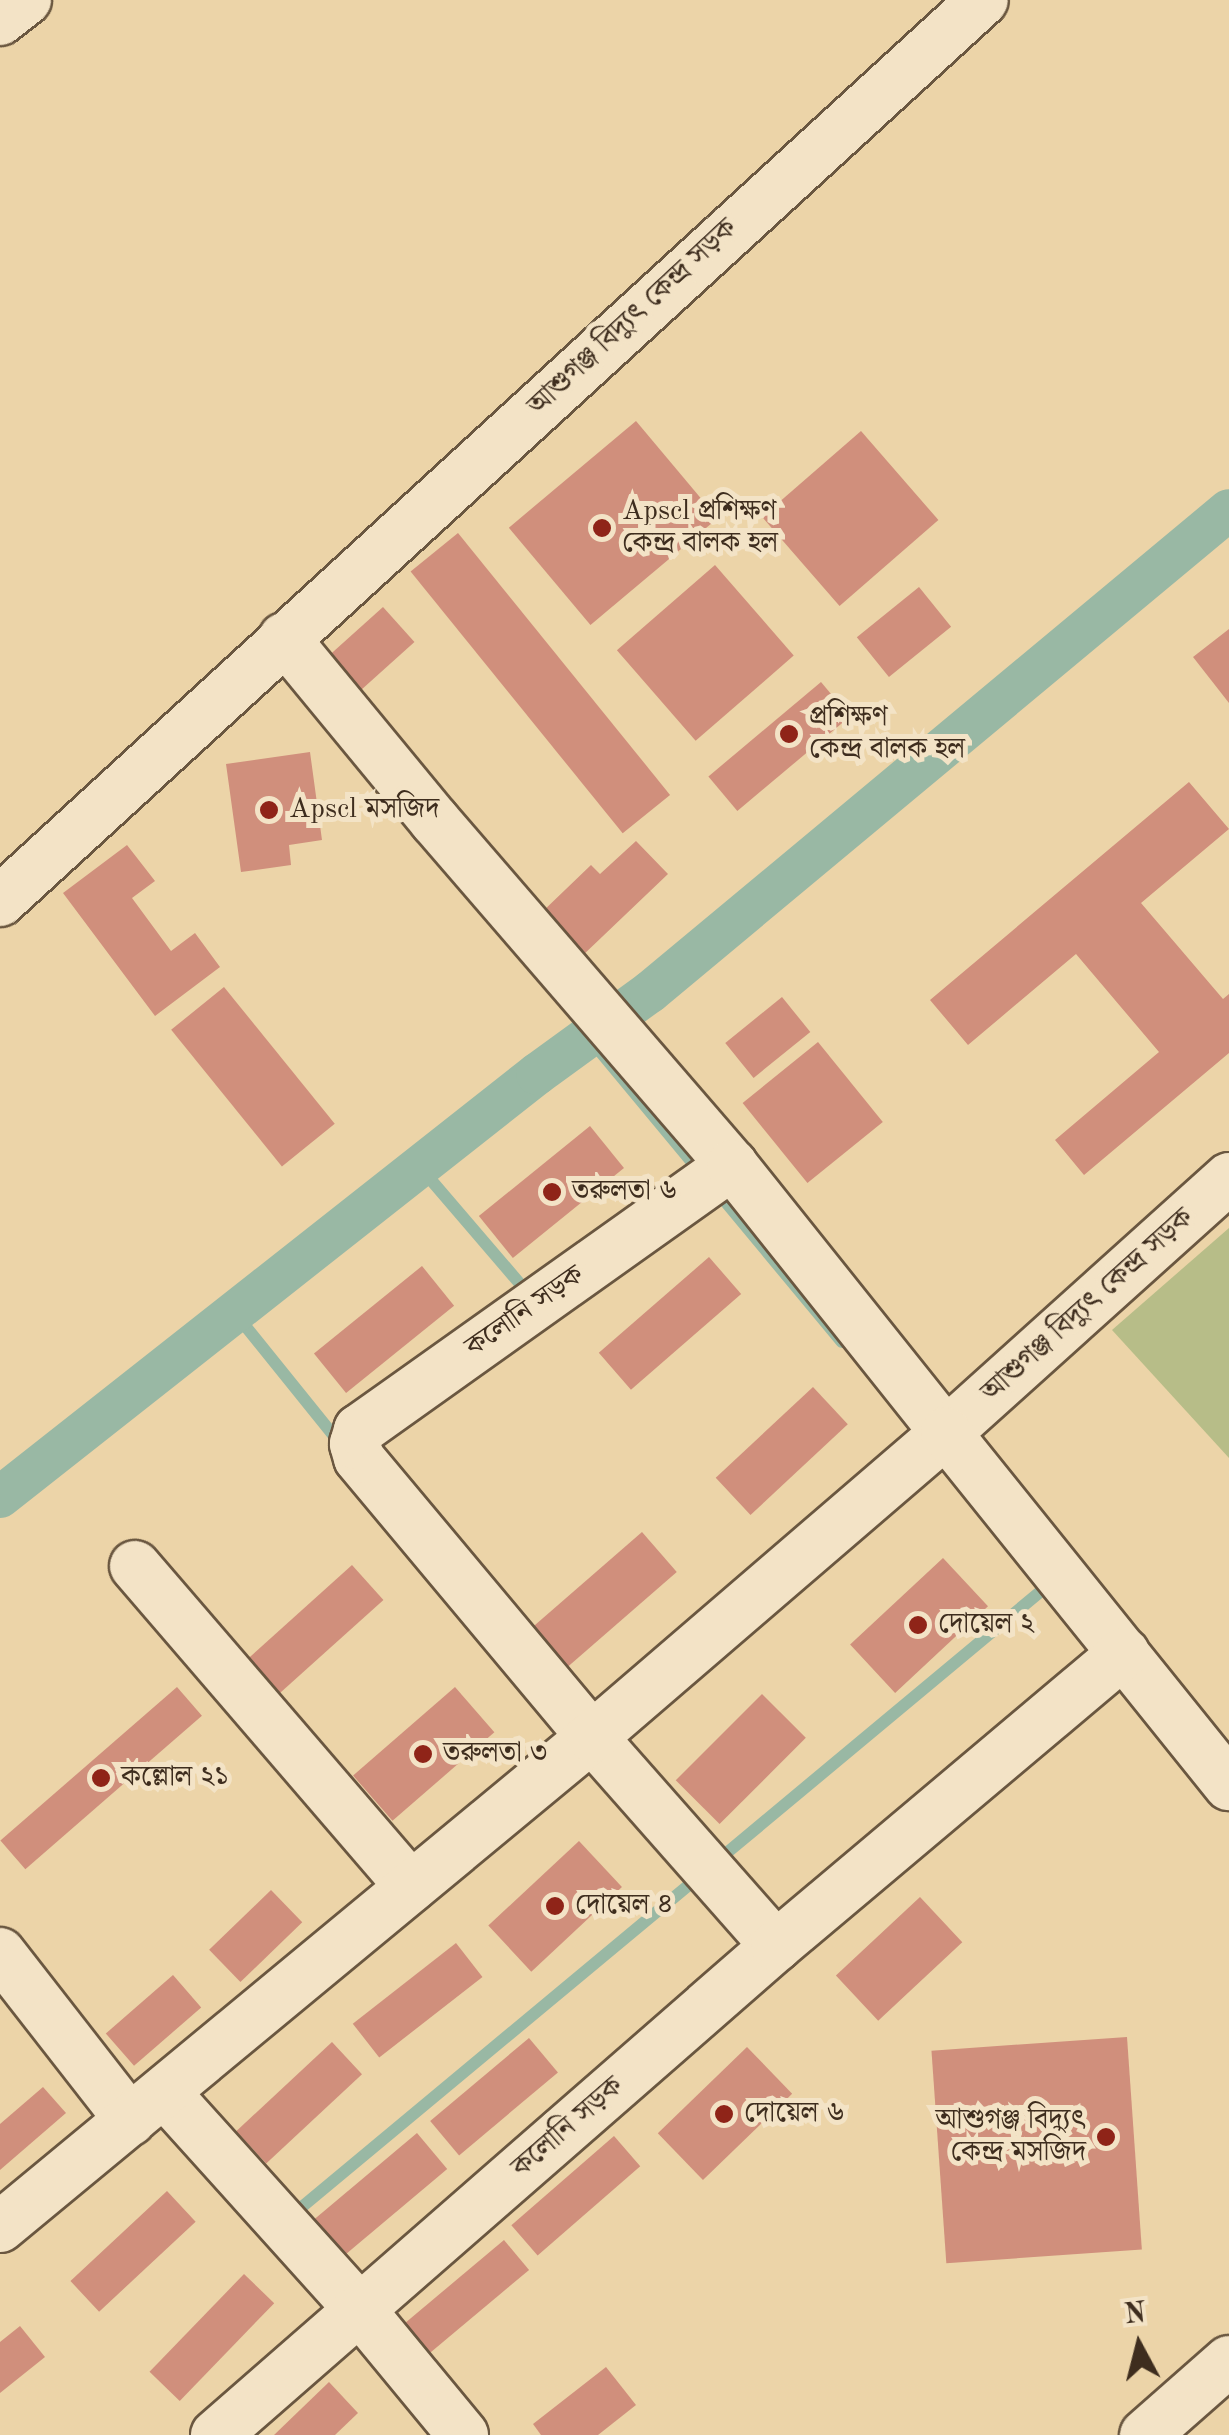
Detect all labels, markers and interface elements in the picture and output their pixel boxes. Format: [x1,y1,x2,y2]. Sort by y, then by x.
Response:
street label: আশুগঞ্জ বিদ্যুৎ কেন্দ্র সড়ক [522,213,744,423]
place label: Apscl প্রশিক্ষণ কেন্দ্র বালক হল [622,495,778,561]
marker: Apscl প্রশিক্ষণ কেন্দ্র বালক হল [591,517,613,539]
place label: প্রশিক্ষণ কেন্দ্র বালক হল [809,701,965,767]
marker: প্রশিক্ষণ কেন্দ্র বালক হল [778,723,800,745]
place label: Apscl মসজিদ [289,793,439,827]
marker: Apscl মসজিদ [258,799,280,821]
place label: তরুলতা ৬ [572,1175,677,1209]
marker: তরুলতা ৬ [541,1181,563,1203]
street label: আশুগঞ্জ বিদ্যুৎ কেন্দ্র সড়ক [975,1202,1201,1410]
street label: কলোনি সড়ক [460,1259,590,1365]
place label: দোয়েল ২ [938,1608,1034,1642]
marker: দোয়েল ২ [907,1614,929,1636]
place label: তরুলতা ৩ [443,1737,548,1771]
marker: তরুলতা ৩ [412,1743,434,1765]
place label: কল্লোল ২১ [121,1761,229,1795]
marker: কল্লোল ২১ [90,1767,112,1789]
place label: দোয়েল ৪ [575,1889,673,1923]
marker: দোয়েল ৪ [544,1895,566,1917]
street label: কলোনি সড়ক [506,2071,630,2185]
place label: দোয়েল ৬ [744,2097,845,2131]
marker: দোয়েল ৬ [713,2103,735,2125]
place label: আশুগঞ্জ বিদ্যুৎ কেন্দ্র মসজিদ [935,2104,1086,2170]
marker: আশুগঞ্জ বিদ্যুৎ কেন্দ্র মসজিদ [1095,2126,1117,2148]
north arrow [1089,2295,1189,2395]
text: N [1123,2300,1148,2330]

